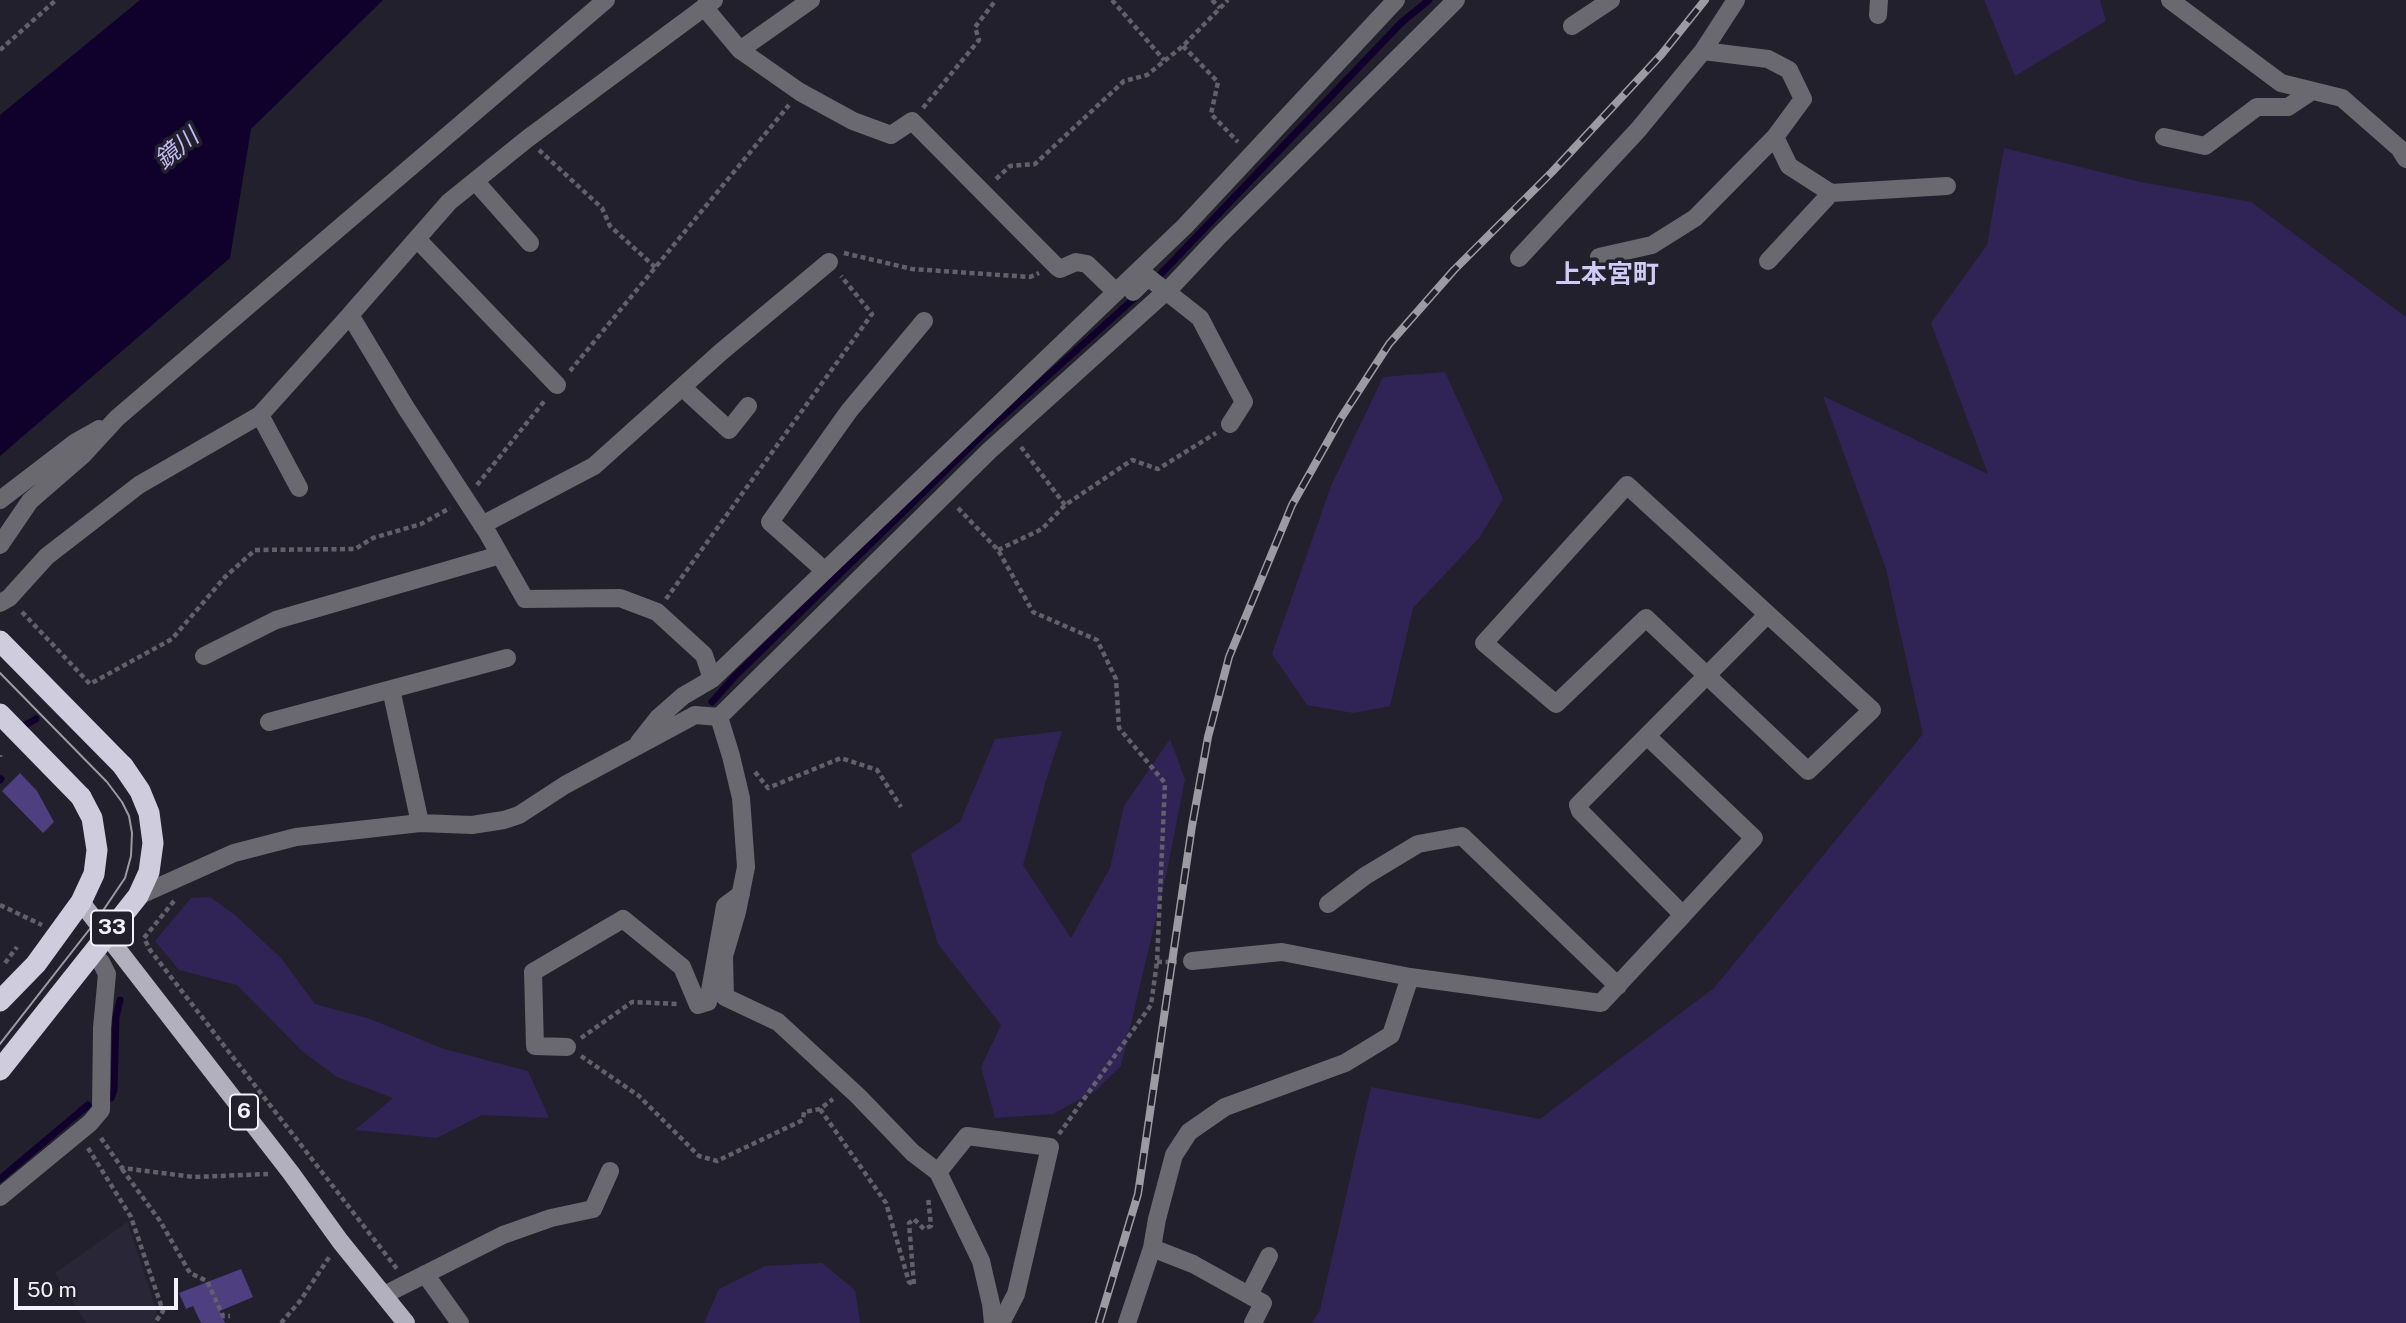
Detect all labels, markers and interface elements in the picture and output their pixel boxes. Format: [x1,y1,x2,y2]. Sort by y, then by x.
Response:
water label: 鏡川 [149,123,205,175]
district label: 上本宮町 [1555,259,1659,291]
road number: 33 [91,911,133,946]
road number: 6 [230,1094,258,1130]
scale bar [18,1264,182,1308]
text: 50 m [27,1277,77,1302]

